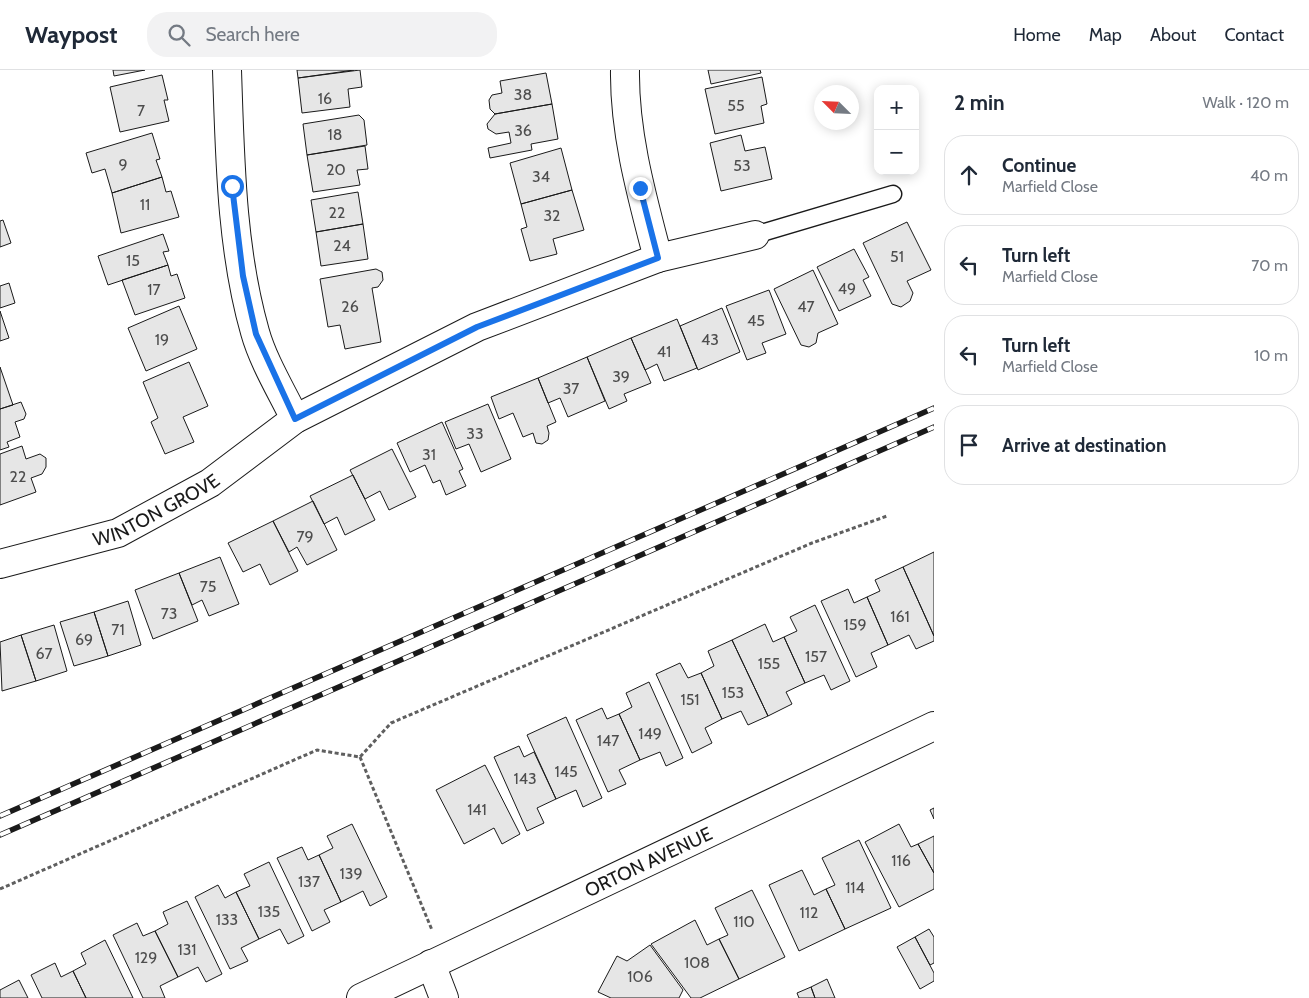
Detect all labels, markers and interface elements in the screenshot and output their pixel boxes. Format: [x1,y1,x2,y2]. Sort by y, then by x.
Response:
search box [147,12,497,57]
text: Waypost [25,20,117,49]
icon: search [165,21,193,49]
text: Search here [205,23,300,46]
text: Home [1013,24,1061,46]
text: Map [1089,24,1122,46]
text: About [1150,24,1196,46]
text: Contact [1224,24,1284,46]
house number: 38 [514,85,532,104]
north arrow [814,85,859,130]
map controls [874,85,919,175]
button: + [874,85,919,130]
house number: 16 [318,89,332,108]
text: 2 min [954,90,1005,115]
text: Walk · 120 m [1202,93,1289,112]
house number: 55 [727,96,745,115]
house number: 7 [137,101,145,120]
house number: 36 [514,121,532,140]
house number: 18 [328,125,342,144]
button: − [874,130,919,175]
text: Continue [1002,154,1076,177]
house number: 9 [118,155,128,174]
house number: 53 [733,156,751,175]
house number: 20 [326,160,346,179]
icon: ahead [955,161,983,189]
text: 40 m [1250,166,1288,185]
house number: 34 [532,167,550,186]
route start [221,175,244,198]
route end [629,177,652,200]
text: Marfield Close [1002,177,1098,196]
house number: 11 [140,195,150,214]
house number: 22 [329,203,345,222]
house number: 32 [543,206,561,225]
house number: 24 [333,236,351,255]
text: Turn left [1002,244,1070,267]
house number: 51 [890,247,904,266]
house number: 15 [126,251,140,270]
icon: left [955,251,983,279]
text: 70 m [1251,256,1288,275]
text: Marfield Close [1002,267,1098,286]
house number: 49 [838,279,856,298]
house number: 17 [147,280,161,299]
house number: 26 [341,297,359,316]
house number: 47 [797,297,815,316]
house number: 45 [747,311,765,330]
house number: 19 [155,330,169,349]
house number: 43 [701,330,719,349]
text: Turn left [1002,334,1070,357]
icon: left [955,341,983,369]
house number: 41 [657,342,671,361]
text: 10 m [1254,346,1288,365]
text: Marfield Close [1002,357,1098,376]
house number: 39 [612,367,630,386]
house number: 37 [563,379,579,398]
house number: 33 [466,424,484,443]
icon: arrive [955,431,983,459]
text: Arrive at destination [1002,434,1166,457]
house number: 31 [422,445,436,464]
house number: 22 [10,467,26,486]
street label: WINTON GROVE [91,469,224,551]
house number: 79 [296,527,314,546]
house number: 75 [200,577,216,596]
house number: 73 [161,604,177,623]
house number: 161 [890,607,910,626]
house number: 159 [844,615,866,634]
house number: 71 [111,620,125,639]
house number: 69 [75,630,93,649]
house number: 67 [35,644,53,663]
house number: 157 [805,647,827,666]
house number: 155 [758,654,780,673]
house number: 153 [722,683,744,702]
house number: 151 [680,690,700,709]
house number: 149 [638,724,662,743]
house number: 147 [597,731,619,750]
house number: 145 [554,762,578,781]
house number: 143 [513,769,537,788]
house number: 141 [467,800,487,819]
street label: ORTON AVENUE [581,822,716,902]
house number: 116 [891,851,911,870]
house number: 139 [340,864,362,883]
house number: 137 [298,872,320,891]
house number: 114 [845,878,865,897]
house number: 135 [258,902,280,921]
house number: 112 [800,903,818,922]
house number: 133 [216,910,238,929]
house number: 110 [733,912,755,931]
house number: 131 [177,940,197,959]
house number: 129 [135,948,157,967]
house number: 108 [684,953,710,972]
house number: 106 [627,967,653,986]

